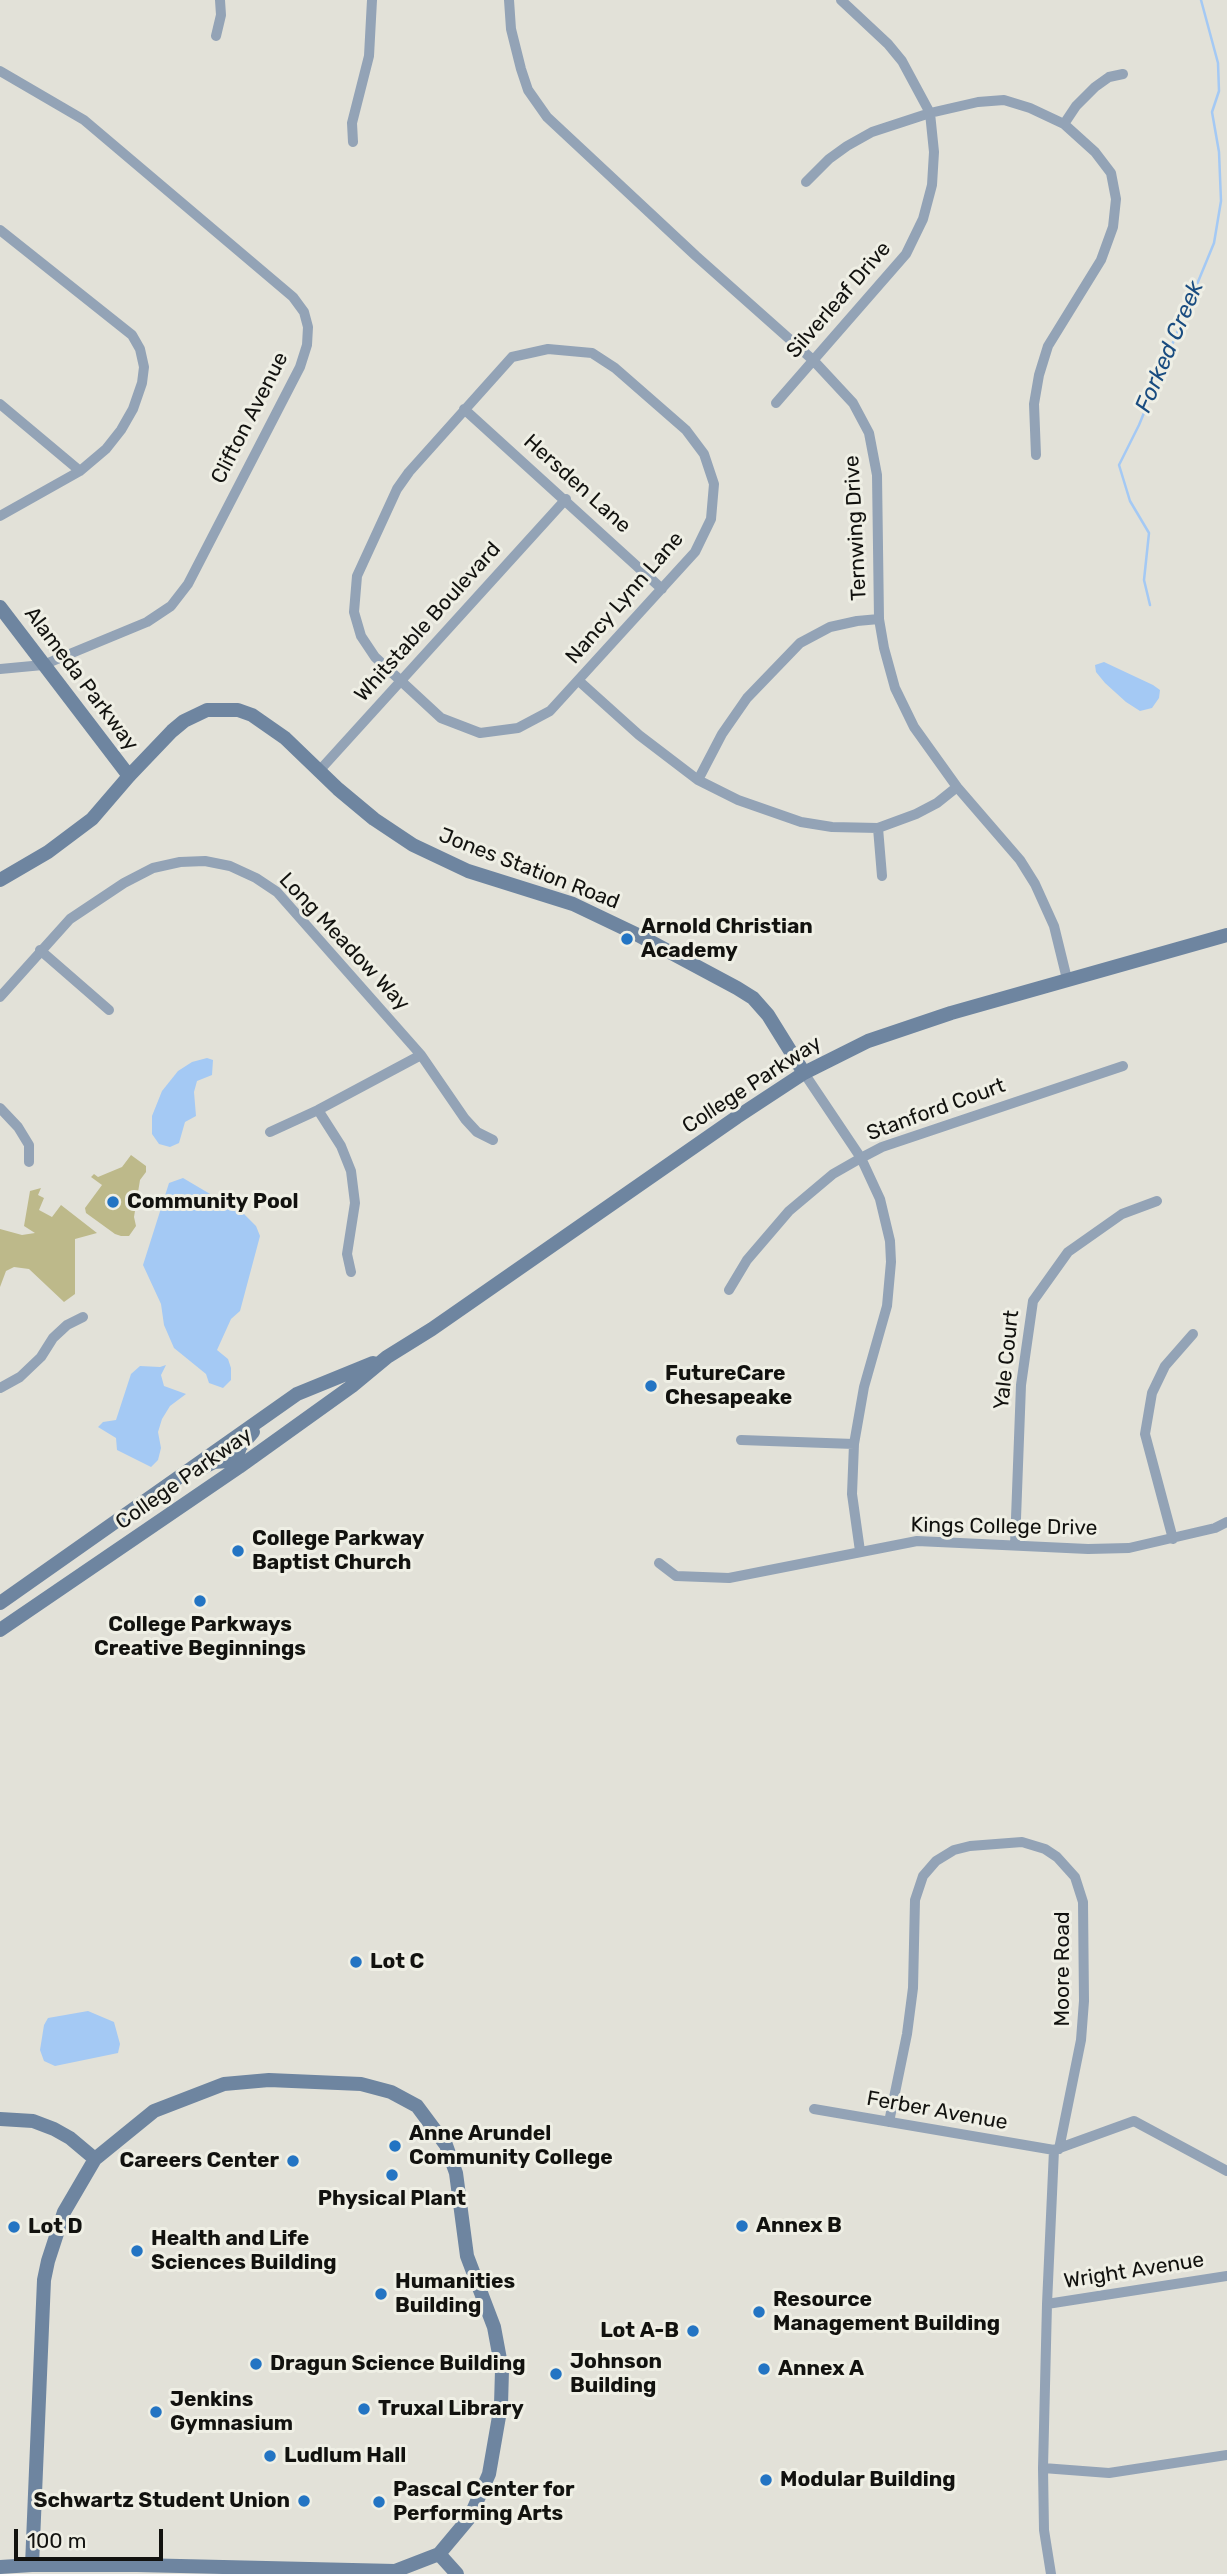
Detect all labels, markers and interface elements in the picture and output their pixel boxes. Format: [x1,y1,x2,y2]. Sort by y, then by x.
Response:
street label: Silverleaf Drive [781,237,897,363]
water label: Forked Creek [1130,277,1210,417]
street label: Clifton Avenue [206,348,294,488]
street label: Hersden Lane [518,429,636,539]
street label: Ternwing Drive [840,455,872,601]
street label: Nancy Lynn Lane [561,527,689,669]
street label: Whitstable Boulevard [350,537,506,707]
street label: Alameda Parkway [19,602,143,756]
street label: Jones Station Road [435,823,623,915]
street label: Long Meadow Way [274,868,414,1016]
place label: Arnold Christian Academy [641,914,813,964]
marker: Arnold Christian Academy [619,931,635,947]
street label: College Parkway [678,1031,826,1139]
street label: Stanford Court [863,1073,1009,1147]
place label: Community Pool [127,1189,299,1215]
marker: Community Pool [105,1194,121,1210]
street label: Yale Court [989,1309,1025,1411]
place label: FutureCare Chesapeake [665,1361,792,1411]
marker: FutureCare Chesapeake [643,1378,659,1394]
street label: College Parkway [111,1423,257,1535]
street label: Kings College Drive [910,1513,1098,1541]
place label: College Parkway Baptist Church [252,1526,424,1576]
marker: College Parkway Baptist Church [230,1543,246,1559]
marker: College Parkways Creative Beginnings [192,1593,208,1609]
place label: College Parkways Creative Beginnings [94,1612,306,1662]
street label: Moore Road [1050,1911,1076,2027]
place label: Lot C [370,1949,424,1975]
marker: Lot C [348,1954,364,1970]
street label: Ferber Avenue [865,2086,1009,2136]
place label: Anne Arundel Community College [409,2121,613,2171]
marker: Anne Arundel Community College [387,2138,403,2154]
place label: Careers Center [119,2148,279,2174]
marker: Careers Center [285,2153,301,2169]
marker: Physical Plant [384,2167,400,2183]
place label: Physical Plant [318,2186,466,2212]
place label: Annex B [756,2213,842,2239]
place label: Lot D [28,2214,83,2240]
marker: Annex B [734,2218,750,2234]
marker: Lot D [6,2219,22,2235]
place label: Health and Life Sciences Building [151,2226,337,2276]
marker: Health and Life Sciences Building [129,2243,145,2259]
street label: Wright Avenue [1062,2247,1206,2295]
place label: Humanities Building [395,2269,515,2319]
marker: Humanities Building [373,2286,389,2302]
place label: Resource Management Building [773,2287,1000,2337]
marker: Resource Management Building [751,2304,767,2320]
place label: Lot A-B [600,2318,679,2344]
marker: Lot A-B [685,2323,701,2339]
place label: Johnson Building [570,2349,662,2399]
place label: Dragun Science Building [270,2351,525,2377]
marker: Dragun Science Building [248,2356,264,2372]
place label: Annex A [778,2356,864,2382]
marker: Annex A [756,2361,772,2377]
marker: Johnson Building [548,2366,564,2382]
place label: Jenkins Gymnasium [170,2387,293,2437]
place label: Truxal Library [378,2396,524,2422]
marker: Truxal Library [356,2401,372,2417]
marker: Jenkins Gymnasium [148,2404,164,2420]
place label: Ludlum Hall [284,2443,406,2469]
marker: Ludlum Hall [262,2448,278,2464]
place label: Modular Building [780,2467,956,2493]
marker: Modular Building [758,2472,774,2488]
place label: Pascal Center for Performing Arts [393,2477,575,2527]
place label: Schwartz Student Union [34,2488,290,2514]
marker: Schwartz Student Union [296,2493,312,2509]
marker: Pascal Center for Performing Arts [371,2494,387,2510]
scale bar [18,2514,166,2558]
text: 100 m [27,2528,86,2553]

